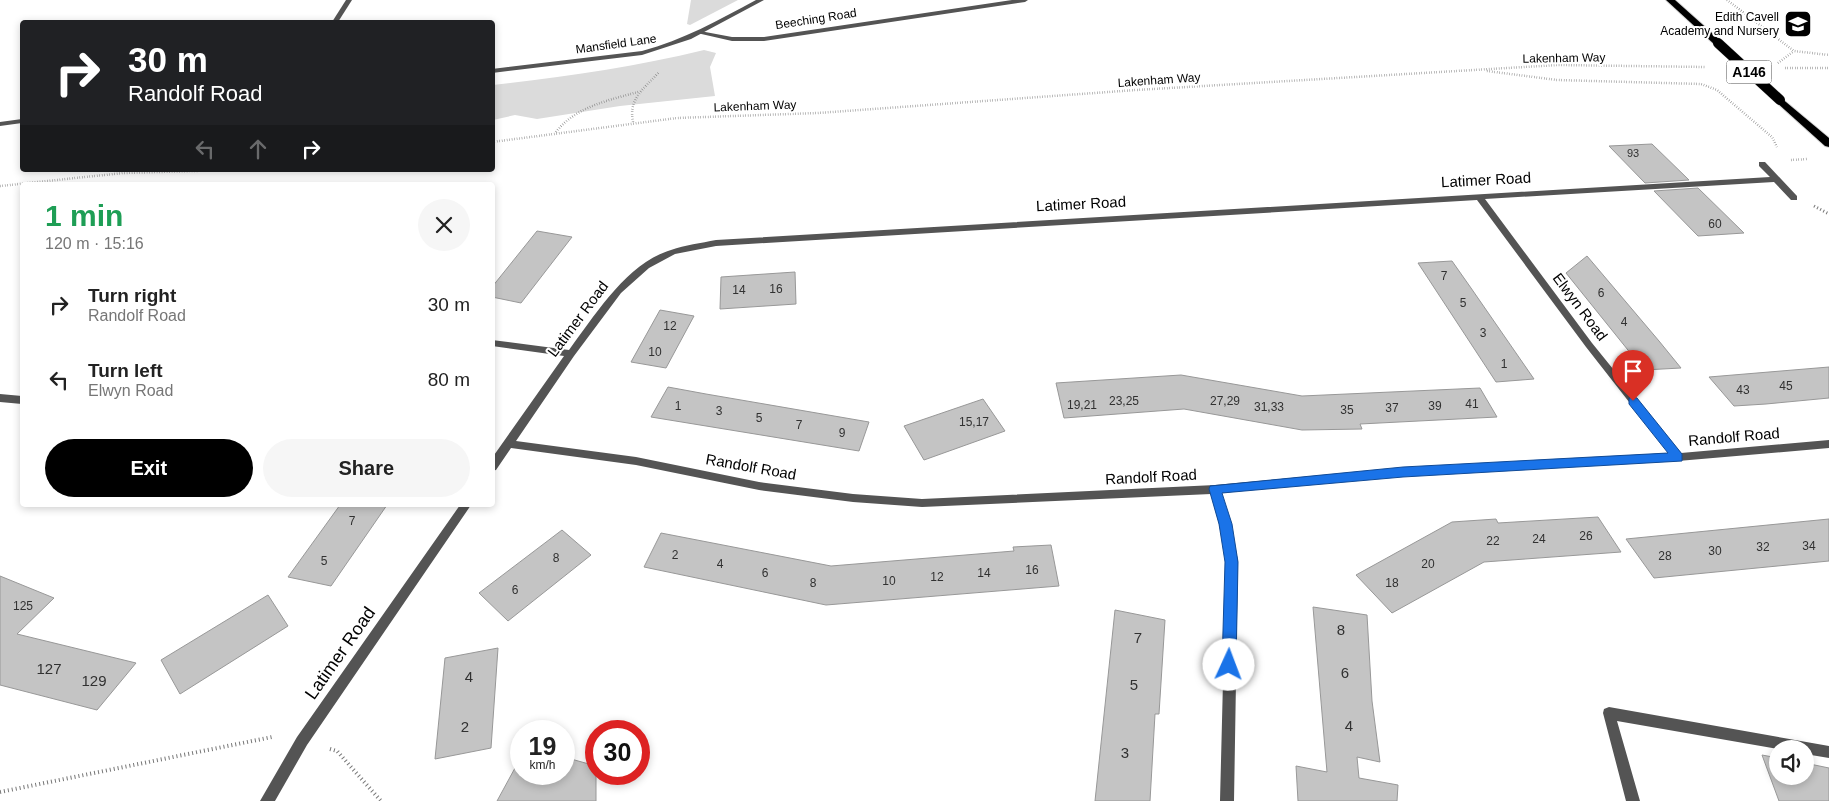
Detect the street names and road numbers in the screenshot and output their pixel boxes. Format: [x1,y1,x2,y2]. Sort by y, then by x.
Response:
street label: Beeching Road [774,6,858,32]
street label: Mansfield Lane [575,31,658,57]
street label: Lakenham Way [1522,50,1606,66]
road number: A146 [1726,61,1772,84]
street label: Lakenham Way [1117,70,1201,90]
street label: Lakenham Way [713,98,797,114]
street label: Latimer Road [1441,169,1531,190]
street label: Latimer Road [1036,193,1126,214]
street label: Elwyn Road [1550,270,1611,344]
street label: Latimer Road [544,278,611,360]
street label: Randolf Road [1688,424,1780,449]
street label: Randolf Road [704,450,798,483]
street label: Randolf Road [1105,466,1197,487]
street label: Latimer Road [301,603,379,703]

